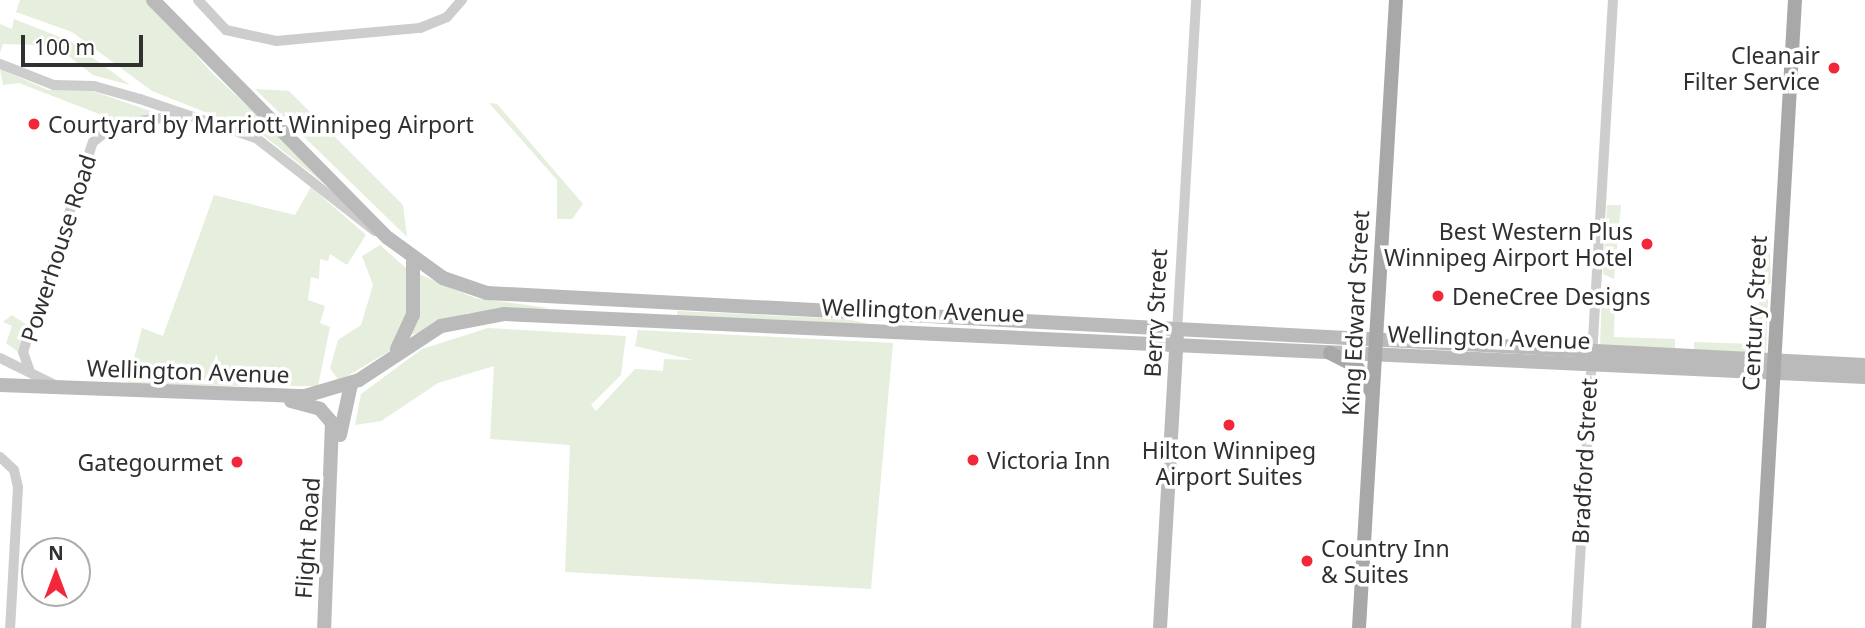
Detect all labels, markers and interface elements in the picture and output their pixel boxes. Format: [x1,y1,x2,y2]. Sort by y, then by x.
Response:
scale bar [24,21,147,65]
text: 100 m [34,33,95,61]
place label: Cleanair Filter Service [1683,41,1820,95]
marker: Cleanair Filter Service [1826,60,1842,76]
place label: Courtyard by Marriott Winnipeg Airport [48,110,474,138]
marker: Courtyard by Marriott Winnipeg Airport [26,116,42,132]
street label: Powerhouse Road [15,151,101,345]
street label: King Edward Street [1336,210,1374,416]
place label: Best Western Plus Winnipeg Airport Hotel [1384,217,1633,271]
street label: Century Street [1736,235,1772,391]
marker: Best Western Plus Winnipeg Airport Hotel [1639,236,1655,252]
street label: Berry Street [1138,248,1172,378]
place label: DeneCree Designs [1452,282,1651,310]
marker: DeneCree Designs [1430,288,1446,304]
street label: Wellington Avenue [821,293,1025,327]
street label: Wellington Avenue [1387,320,1591,354]
street label: Wellington Avenue [86,354,290,388]
street label: Bradford Street [1566,377,1602,545]
marker: Hilton Winnipeg Airport Suites [1221,417,1237,433]
place label: Hilton Winnipeg Airport Suites [1142,436,1316,490]
place label: Victoria Inn [987,446,1111,474]
place label: Gategourmet [78,448,223,476]
marker: Victoria Inn [965,452,981,468]
marker: Gategourmet [229,454,245,470]
street label: Flight Road [289,476,325,600]
place label: Country Inn & Suites [1321,534,1450,588]
north arrow [21,537,91,607]
text: N [48,540,64,566]
marker: Country Inn & Suites [1299,553,1315,569]

